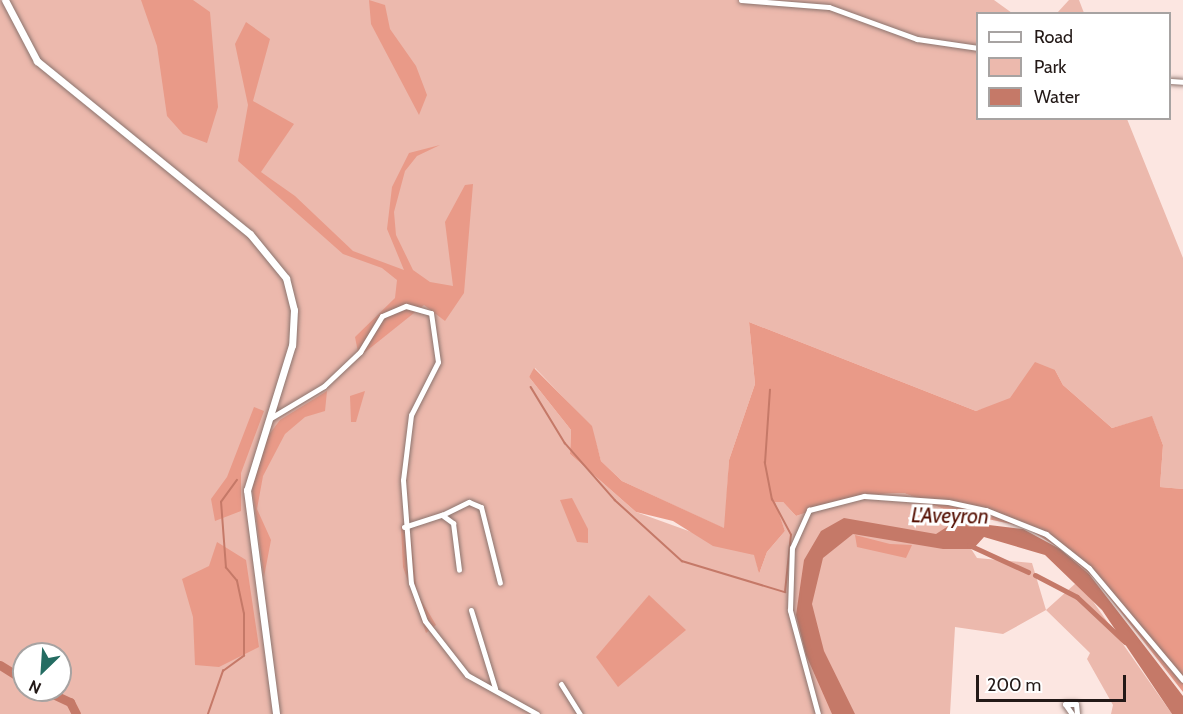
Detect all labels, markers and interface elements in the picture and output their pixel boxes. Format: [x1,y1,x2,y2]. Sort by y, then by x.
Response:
legend [976,12,1171,120]
text: Road [1034,26,1073,48]
text: Park [1034,56,1066,78]
text: Water [1034,86,1080,108]
water label: L'Aveyron [911,503,989,529]
north arrow [12,642,72,702]
scale bar [979,663,1129,701]
text: 200 m [987,674,1041,696]
text: N [26,676,44,698]

